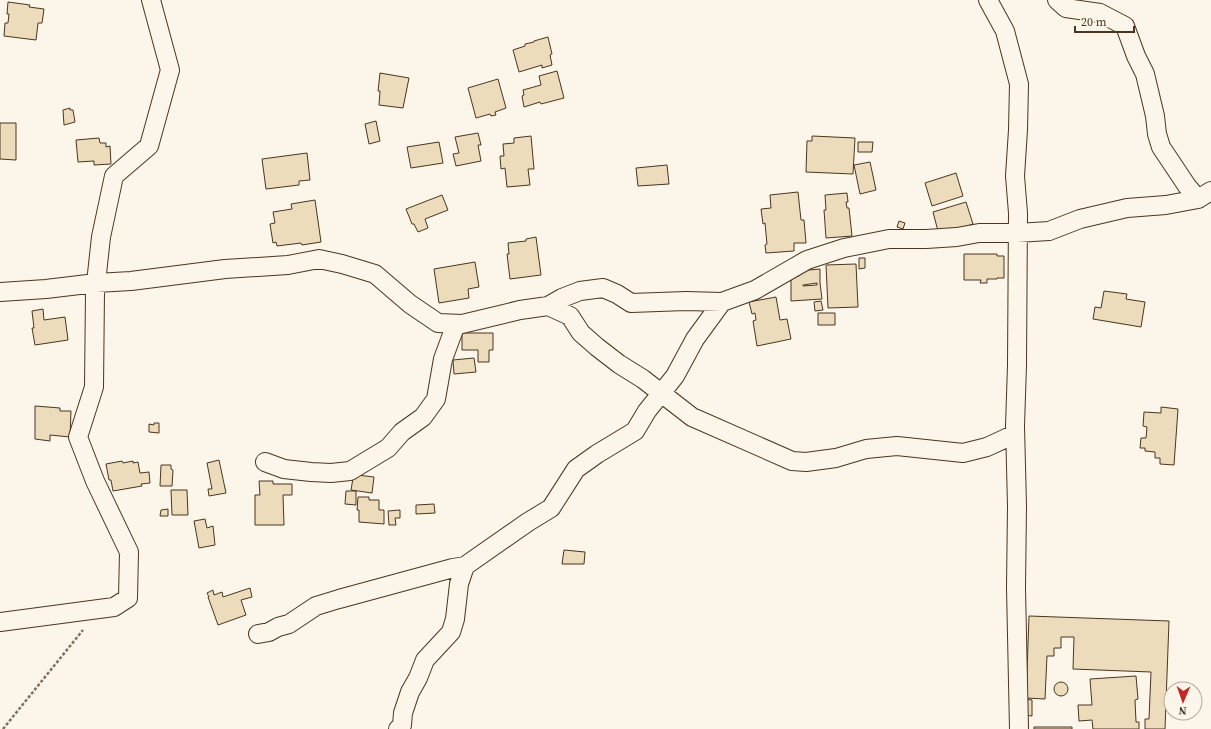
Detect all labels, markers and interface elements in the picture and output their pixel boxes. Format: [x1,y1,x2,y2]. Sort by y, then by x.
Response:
scale bar [1075,8,1134,34]
text: 20 m [1081,14,1107,30]
north arrow [1163,681,1203,721]
text: N [1178,703,1187,718]

